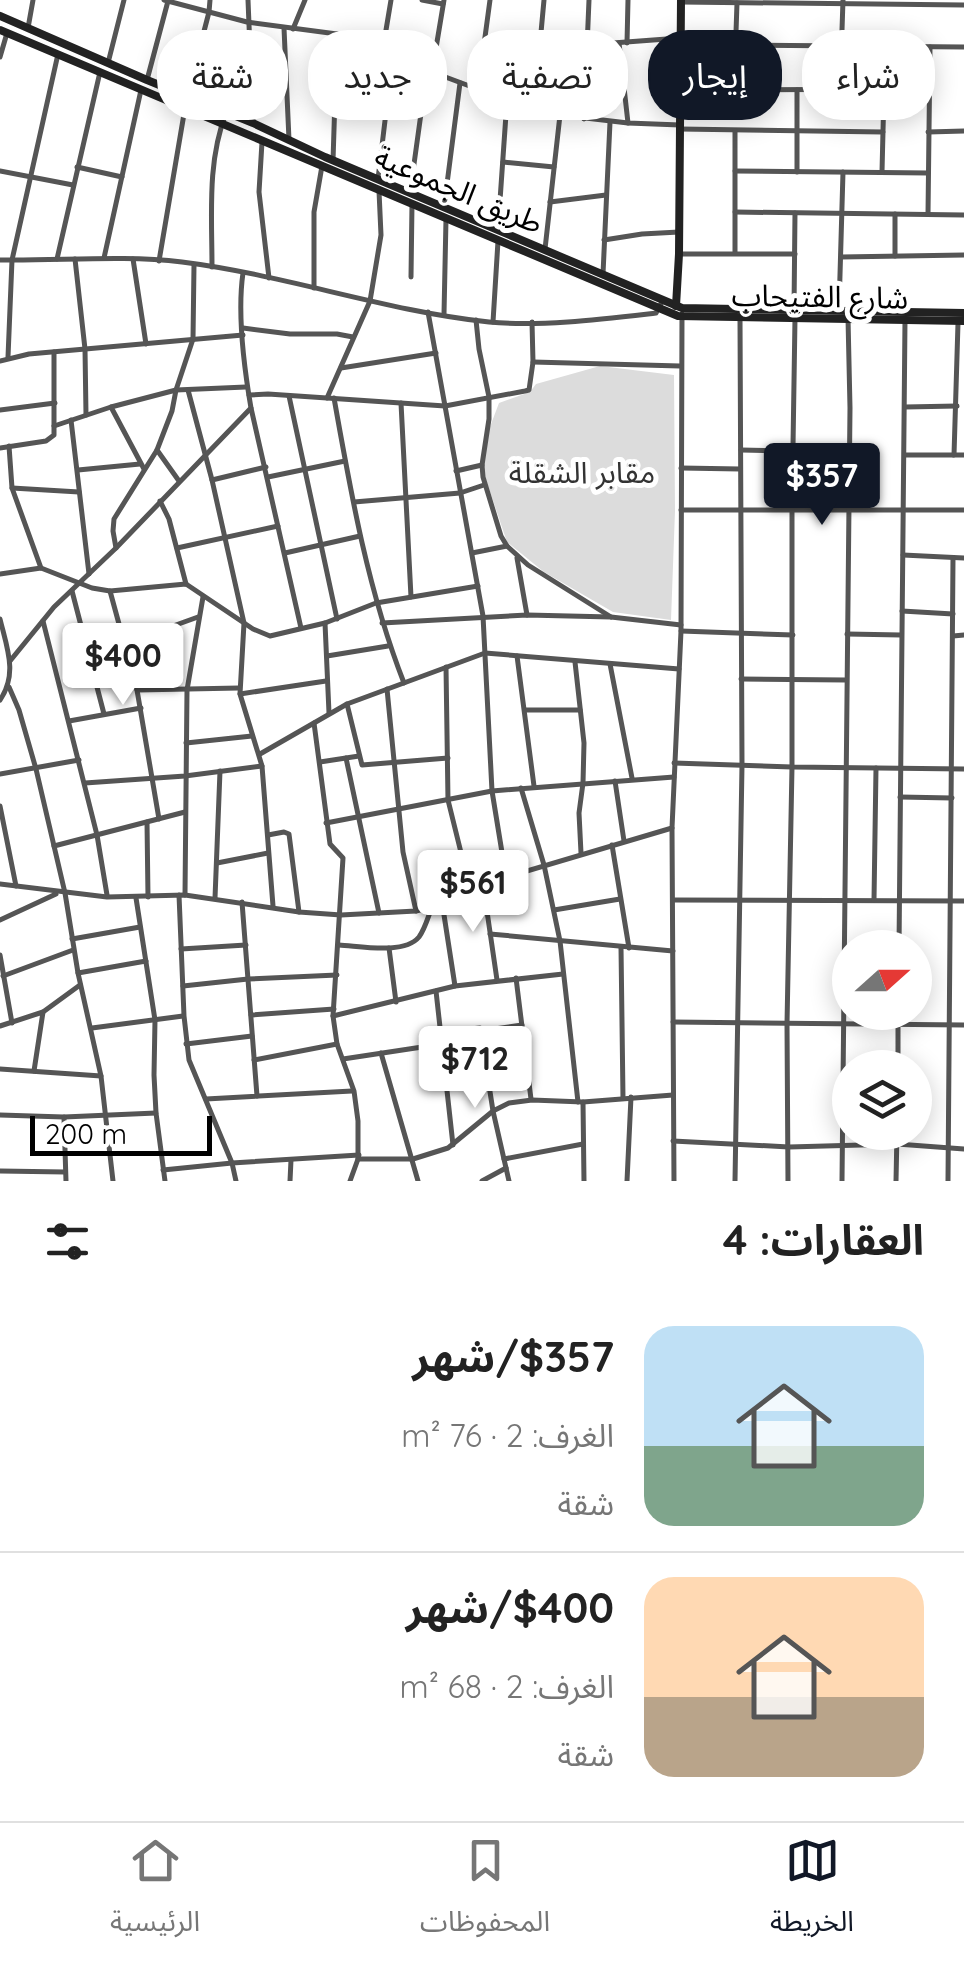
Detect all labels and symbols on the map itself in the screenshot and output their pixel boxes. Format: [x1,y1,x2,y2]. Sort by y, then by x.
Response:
street label: طريق الجموعية [369,137,549,241]
street label: شارع الفتيحاب [731,275,909,321]
pin: $357 [763,443,881,528]
park label: مقابر الشقلة [509,453,655,491]
pin: $400 [64,623,182,708]
pin: $561 [414,850,532,935]
north arrow [832,930,932,1030]
pin: $712 [416,1026,534,1111]
scale bar [30,1111,212,1156]

